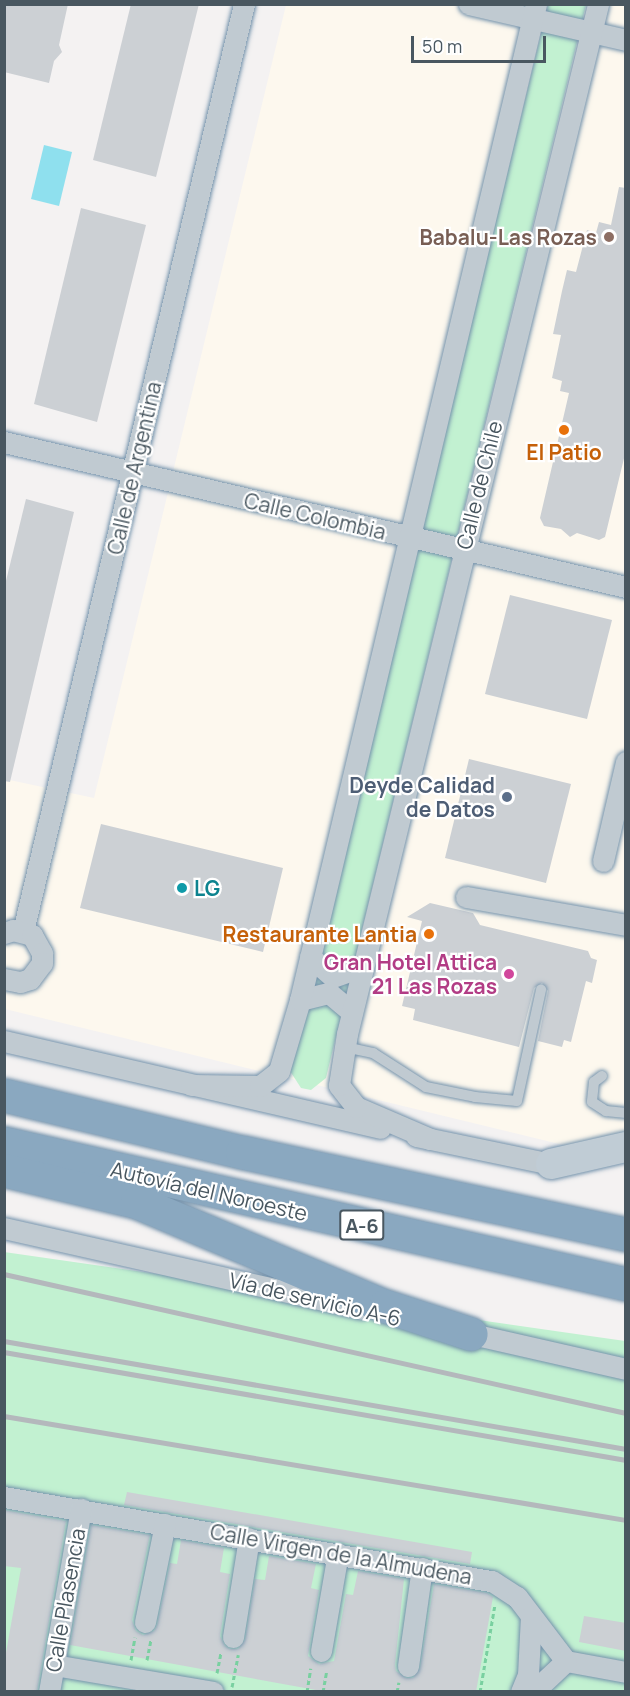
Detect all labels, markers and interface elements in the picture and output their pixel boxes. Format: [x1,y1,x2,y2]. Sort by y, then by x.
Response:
scale bar [414,24,549,62]
text: 50 m [422,34,462,58]
place label: Babalu-Las Rozas [419,224,597,250]
marker: Babalu-Las Rozas [602,230,616,244]
street label: Calle de Argentina [102,379,166,557]
street label: Calle de Chile [451,418,507,552]
marker: El Patio [557,423,571,437]
place label: El Patio [526,439,602,465]
street label: Calle Colombia [242,487,388,545]
place label: Deyde Calidad de Datos [349,772,495,822]
marker: Deyde Calidad de Datos [500,790,514,804]
place label: LG [194,875,220,901]
marker: LG [175,881,189,895]
place label: Restaurante Lantia [223,921,417,947]
marker: Restaurante Lantia [422,927,436,941]
place label: Gran Hotel Attica 21 Las Rozas [324,949,497,999]
marker: Gran Hotel Attica 21 Las Rozas [502,967,516,981]
street label: Autovía del Noroeste [108,1156,310,1226]
road number: A-6 [338,1208,386,1242]
street label: Vía de servicio A-6 [227,1267,403,1331]
street label: Calle Virgen de la Almudena [208,1519,474,1589]
street label: Calle Plasencia [40,1526,90,1674]

